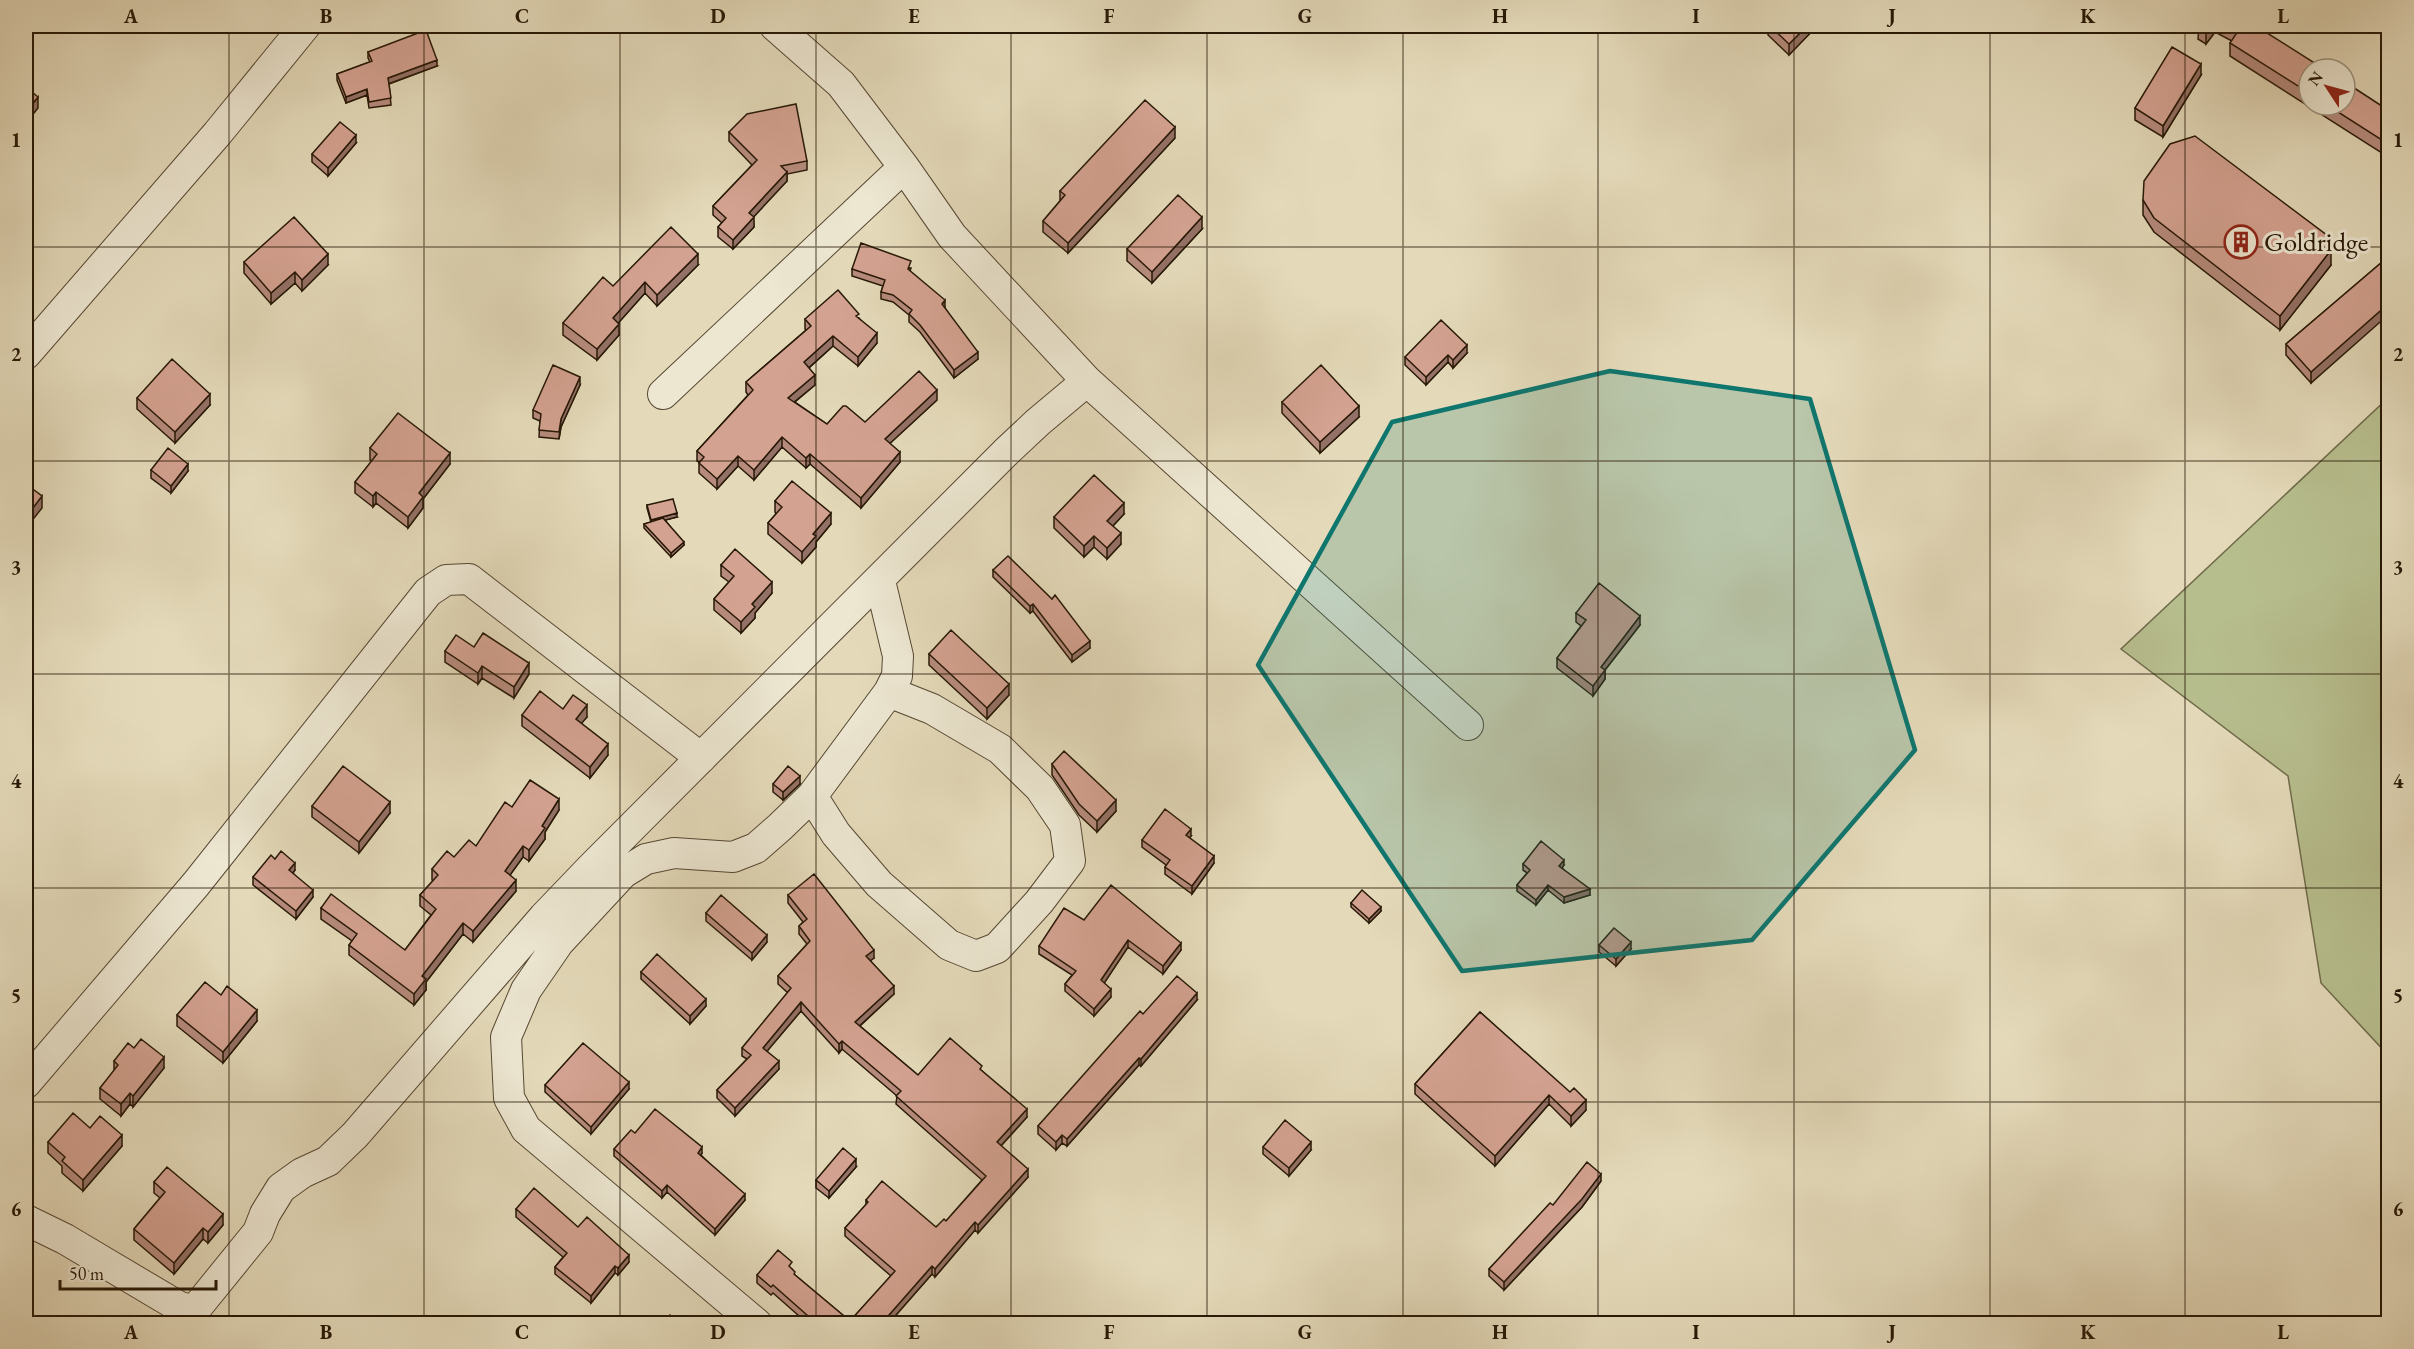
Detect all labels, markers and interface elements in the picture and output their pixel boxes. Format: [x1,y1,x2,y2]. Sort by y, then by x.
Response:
text: A [123,3,139,29]
text: B [320,3,332,29]
text: C [515,3,529,29]
text: D [710,3,726,29]
text: E [908,3,920,29]
text: F [1104,3,1115,29]
text: G [1298,3,1312,29]
text: H [1492,3,1508,29]
text: I [1692,3,1700,29]
text: J [1886,3,1896,29]
text: K [2080,3,2096,29]
text: L [2277,3,2289,29]
north arrow [2297,57,2357,117]
text: N [2303,67,2328,90]
text: 1 [11,127,21,153]
text: 1 [2393,127,2403,153]
building icon: Goldridge [2223,224,2259,260]
place label: Goldridge [2264,224,2368,259]
text: 2 [11,341,22,367]
text: 2 [2393,341,2404,367]
text: 3 [11,554,21,580]
text: 3 [2393,554,2403,580]
text: 4 [11,768,22,794]
text: 4 [2393,768,2404,794]
text: 5 [11,982,21,1008]
text: 5 [2393,982,2403,1008]
text: 6 [11,1196,22,1222]
text: 6 [2393,1196,2404,1222]
scale bar [60,1253,216,1291]
text: 50 m [69,1262,104,1285]
text: A [123,1319,139,1345]
text: B [320,1319,332,1345]
text: C [515,1319,529,1345]
text: D [710,1319,726,1345]
text: E [908,1319,920,1345]
text: F [1104,1319,1115,1345]
text: G [1298,1319,1312,1345]
text: H [1492,1319,1508,1345]
text: I [1692,1319,1700,1345]
text: J [1886,1319,1896,1345]
text: K [2080,1319,2096,1345]
text: L [2277,1319,2289,1345]

